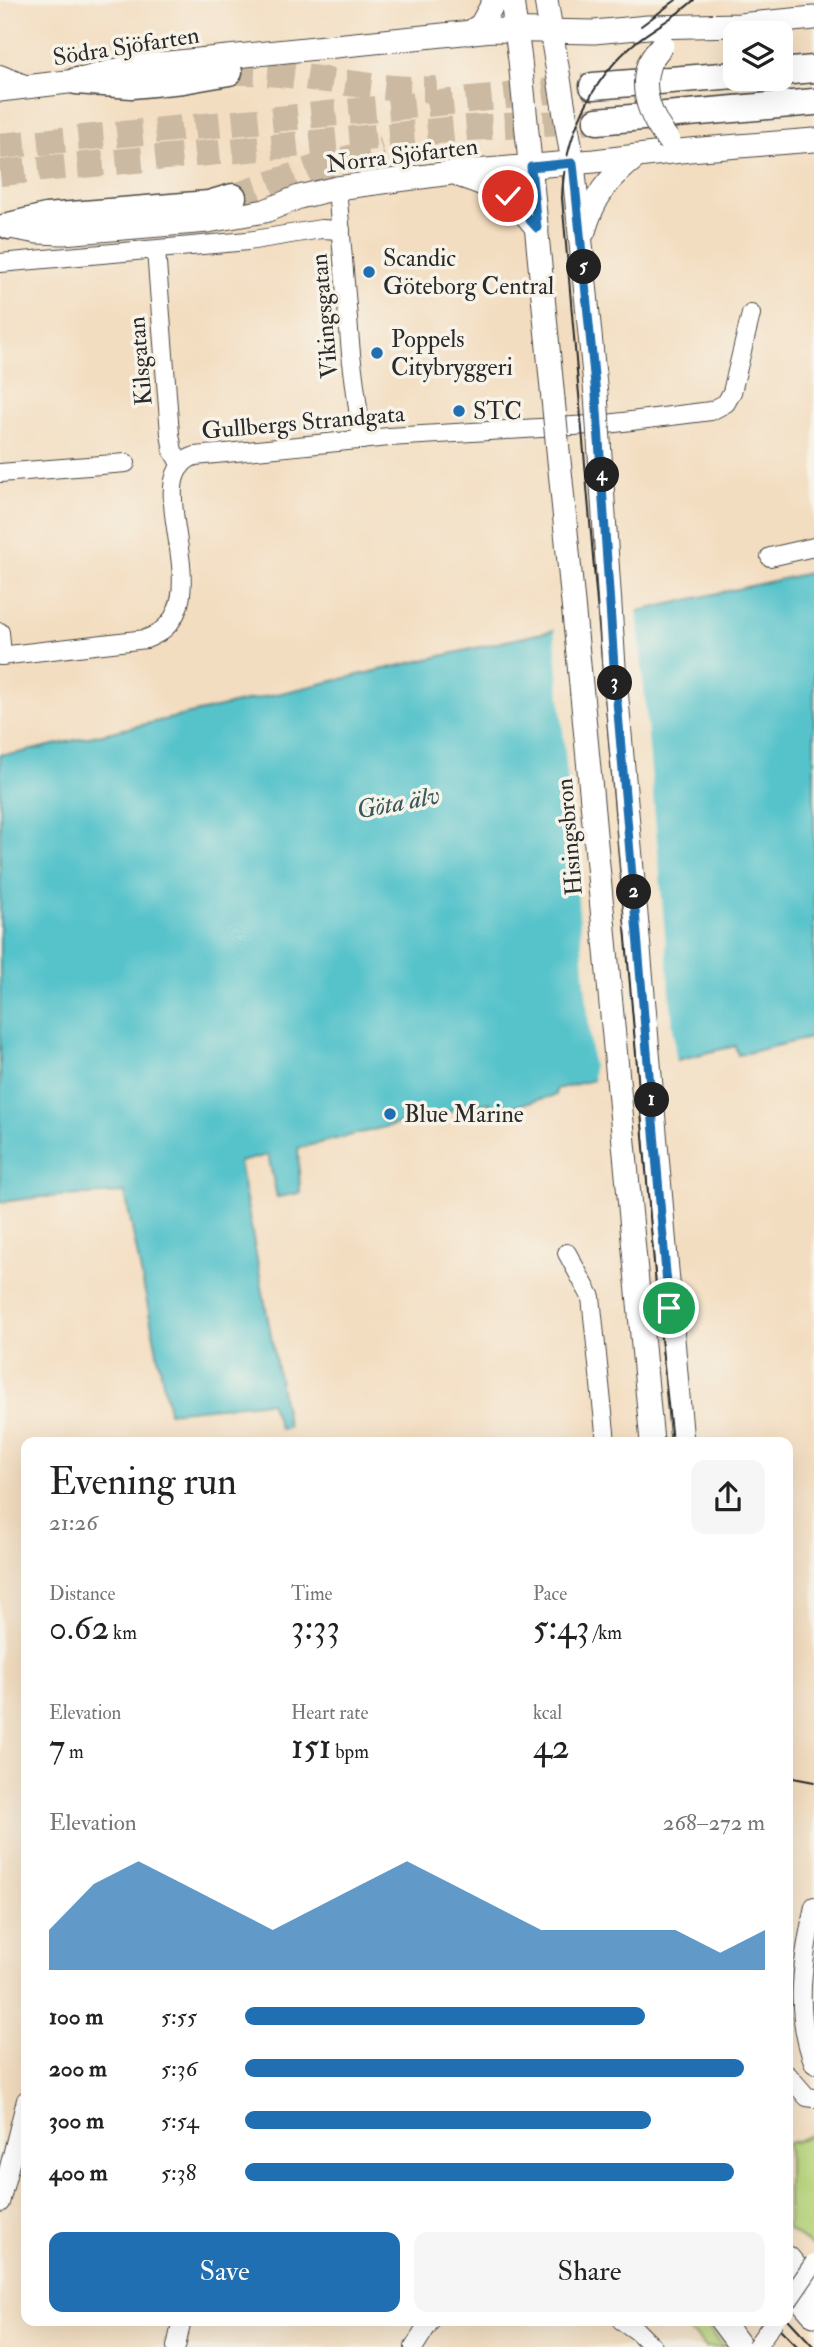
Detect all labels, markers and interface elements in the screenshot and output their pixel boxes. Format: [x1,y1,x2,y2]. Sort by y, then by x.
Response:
street label: Södra Sjöfarten [51,20,202,73]
map controls [723,21,793,91]
button: layers [723,21,793,91]
street label: Norra Sjöfarten [324,131,480,180]
pin [478,166,538,226]
icon: check [489,177,527,215]
place label: Scandic Göteborg Central [383,243,554,302]
pin: 5 [566,250,602,284]
street label: Vikingsgatan [304,252,345,380]
text: 5 [579,254,588,278]
marker: Scandic Göteborg Central [361,264,377,280]
street label: Kilsgatan [121,315,160,407]
place label: Poppels Citybryggeri [391,324,513,383]
marker: Poppels Citybryggeri [369,345,385,361]
place label: STC [473,396,522,427]
street label: Gullbergs Strandgata [200,398,407,447]
marker: STC [451,403,467,419]
pin: 4 [584,458,620,492]
text: 4 [596,462,607,486]
pin: 3 [598,666,632,700]
text: 3 [611,670,618,694]
street label: Hisingsbron [549,777,590,897]
water label: Göta älv [354,779,443,827]
pin: 2 [616,874,652,910]
text: 2 [629,879,638,903]
pin: 1 [634,1082,670,1118]
text: 1 [648,1087,655,1111]
place label: Blue Marine [404,1099,524,1130]
marker: Blue Marine [382,1106,398,1122]
pin [639,1278,699,1338]
icon: arrive [650,1289,688,1327]
text: Evening run [49,1458,237,1506]
button: share [691,1460,765,1534]
text: 21:26 [49,1508,98,1537]
text: Distance [49,1582,115,1606]
text: Time [291,1582,333,1606]
text: Pace [533,1582,567,1606]
text: 0.62 [49,1606,109,1650]
text: 3:33 [291,1606,340,1650]
text: 5:43 [533,1606,589,1650]
text: km [109,1621,137,1645]
text: /km [589,1621,622,1645]
text: Elevation [49,1701,121,1725]
text: Heart rate [291,1701,368,1725]
text: kcal [533,1701,562,1725]
text: 7 [49,1725,65,1769]
text: 151 [291,1725,331,1769]
text: 42 [533,1725,570,1769]
text: m [65,1740,84,1764]
text: bpm [331,1740,369,1764]
text: Elevation [49,1808,137,1837]
text: 268–272 m [663,1808,765,1837]
text: 100 m [49,2002,103,2031]
text: 5:55 [161,2002,197,2031]
text: 200 m [49,2054,107,2083]
text: 5:36 [161,2054,197,2083]
text: 300 m [49,2106,104,2135]
text: 5:54 [161,2106,199,2135]
text: 400 m [49,2158,108,2187]
text: 5:38 [161,2158,196,2187]
button: Save [49,2232,400,2312]
button: Share [414,2232,765,2312]

